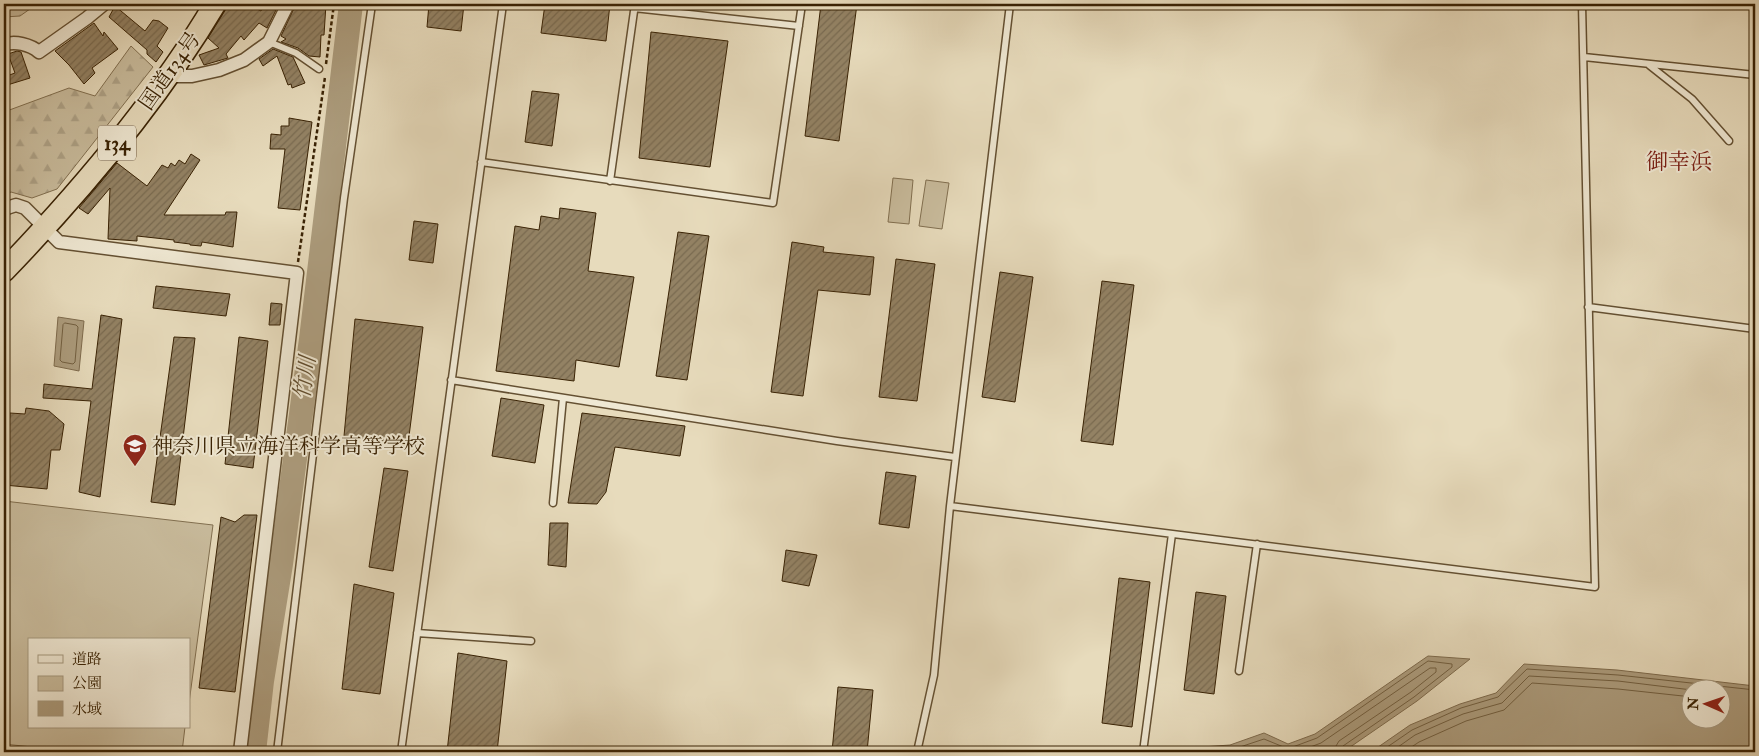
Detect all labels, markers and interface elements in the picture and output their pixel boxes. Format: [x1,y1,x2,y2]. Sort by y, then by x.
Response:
street label: 国道134号 [133,26,207,116]
road number: 134 [98,126,136,160]
district label: 御幸浜 [1646,148,1712,176]
water label: 竹川 [288,352,322,402]
school or university icon: 神奈川県立海洋科学高等学校 [122,433,148,467]
place label: 神奈川県立海洋科学高等学校 [152,433,425,460]
legend [28,638,190,728]
text: 道路 [72,650,102,669]
text: 公園 [72,674,102,693]
north arrow [1682,678,1732,728]
text: N [1685,697,1702,711]
text: 水域 [72,700,102,719]

